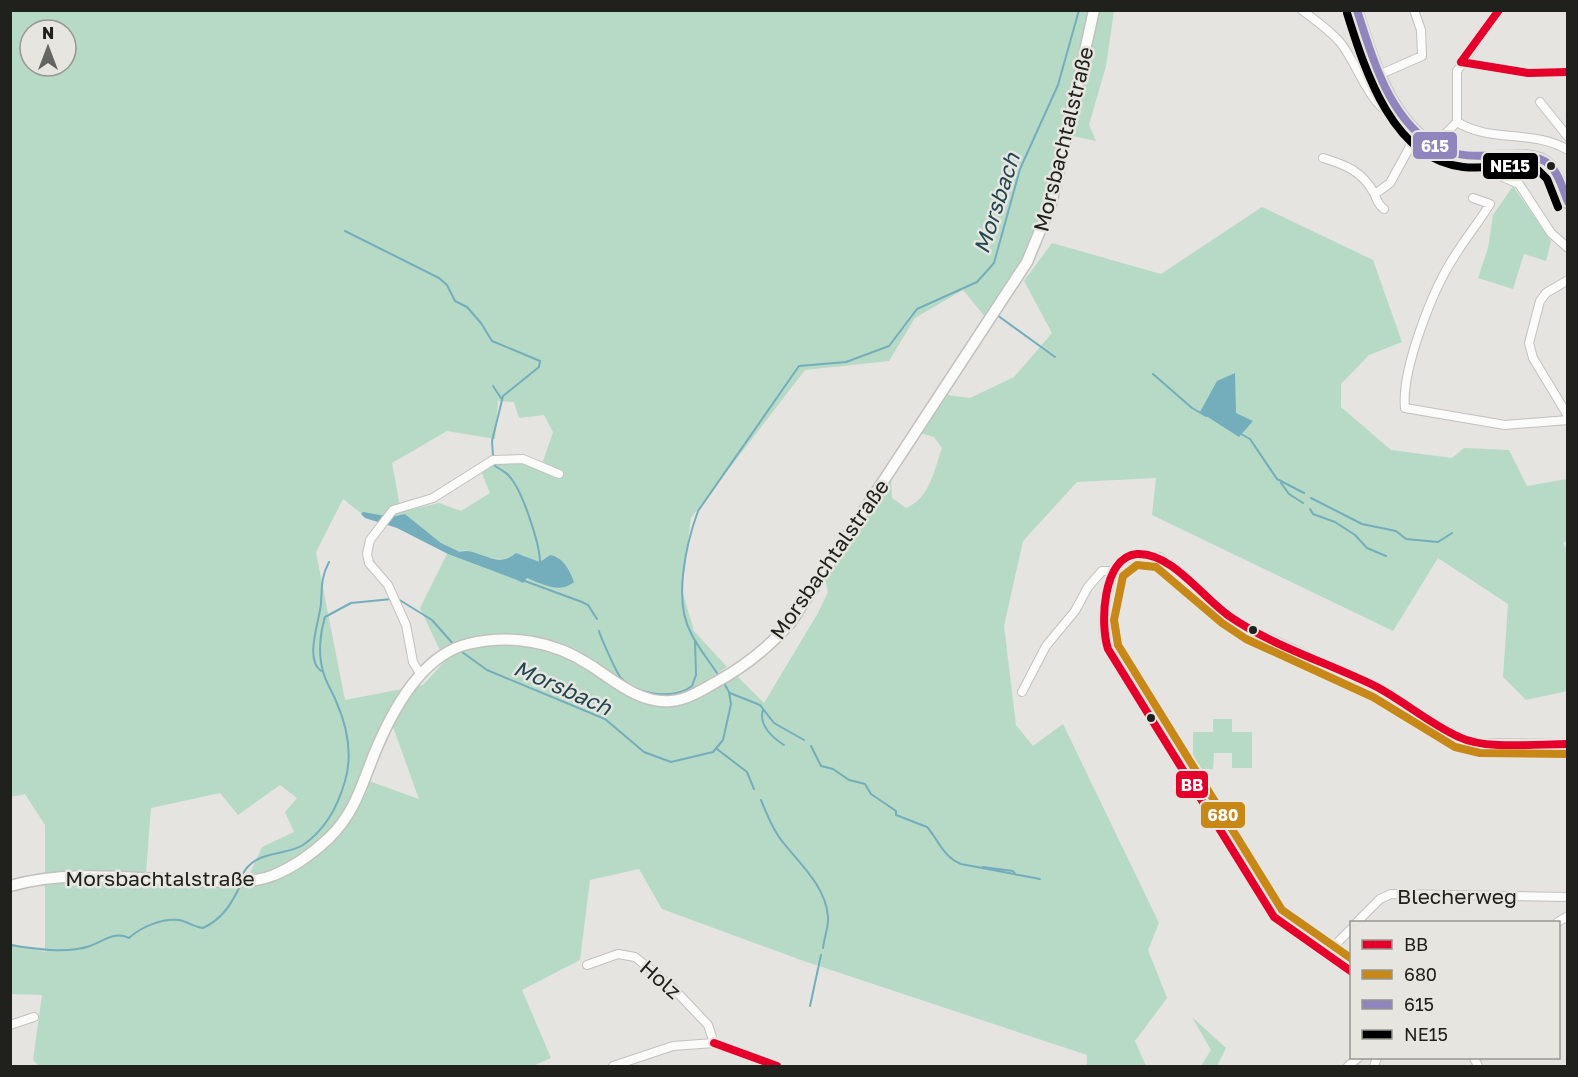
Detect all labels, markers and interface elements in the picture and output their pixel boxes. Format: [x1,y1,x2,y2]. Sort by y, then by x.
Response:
north arrow [18,18,78,78]
text: N [42,23,54,43]
street label: Morsbachtalstraße [1027,44,1099,234]
line badge: 615 [1412,131,1458,160]
text: 615 [1421,136,1449,156]
water label: Morsbach [967,148,1025,257]
line badge: NE15 [1482,152,1539,180]
text: NE15 [1490,156,1530,176]
unlabelled marker [1545,160,1557,172]
street label: Morsbachtalstraße [764,474,894,644]
unlabelled marker [1247,624,1259,636]
water label: Morsbach [510,654,617,721]
unlabelled marker [1145,712,1157,724]
line badge: BB [1175,770,1209,799]
text: BB [1181,775,1203,795]
line badge: 680 [1200,801,1246,829]
text: 680 [1208,805,1238,825]
street label: Morsbachtalstraße [65,865,255,891]
street label: Blecherweg [1397,883,1517,909]
legend [1350,921,1560,1059]
text: BB [1404,933,1428,955]
street label: Holz [635,954,687,1004]
text: 680 [1404,963,1437,985]
text: 615 [1404,993,1434,1015]
text: NE15 [1404,1023,1448,1045]

